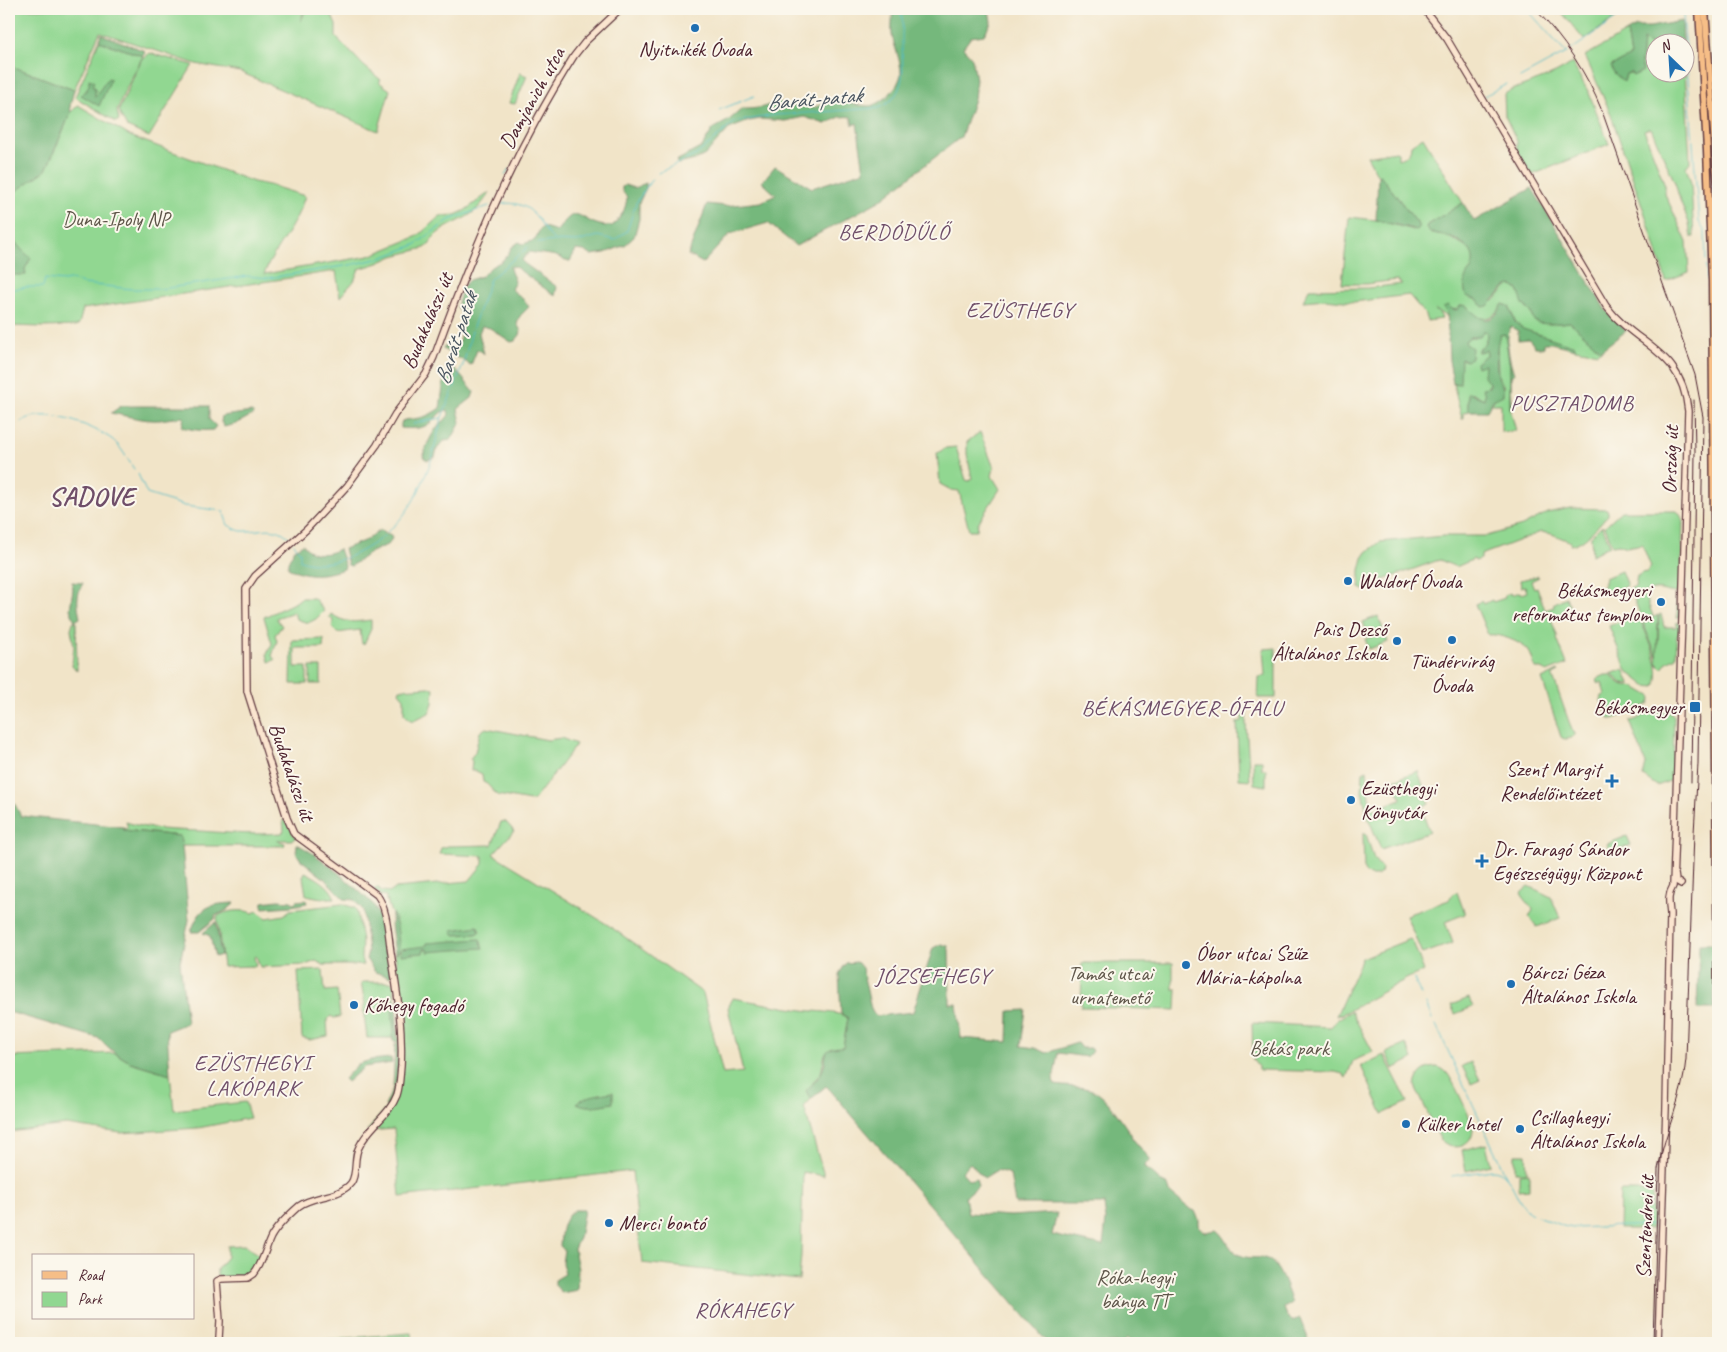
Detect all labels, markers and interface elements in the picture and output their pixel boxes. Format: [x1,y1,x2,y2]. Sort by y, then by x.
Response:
marker: Nyitnikék Óvoda [689,22,701,34]
north arrow [1644,32,1694,82]
place label: Nyitnikék Óvoda [639,36,753,62]
text: N [1657,36,1674,56]
street label: Damjanich utca [494,41,571,153]
water label: Barát-patak [765,81,867,117]
park label: Duna-Ipoly NP [63,206,173,232]
district label: BERDÓDŰLŐ [838,218,953,246]
street label: Budakalászi út [395,267,460,373]
water label: Barát-patak [428,285,485,388]
district label: EZÜSTHEGY [966,296,1077,324]
district label: PUSZTADOMB [1510,389,1634,417]
street label: Ország út [1656,423,1684,495]
district label: SADOVE [49,480,138,513]
place label: Waldorf Óvoda [1358,568,1463,594]
marker: Waldorf Óvoda [1342,575,1354,587]
place label: Békásmegyeri református templom [1511,577,1654,627]
marker: Békásmegyeri református templom [1655,596,1667,608]
place label: Pais Dezső Általános Iskola [1272,616,1391,666]
marker: Tündérvirág Óvoda [1446,634,1458,646]
marker: Pais Dezső Általános Iskola [1391,635,1403,647]
place label: Tündérvirág Óvoda [1410,648,1496,698]
district label: BÉKÁSMEGYER-ÓFALU [1081,694,1286,722]
place label: Békásmegyer [1594,694,1685,720]
marker: Békásmegyer [1688,700,1702,714]
street label: Budakalászi út [263,720,322,826]
place label: Szent Margit Rendelőintézet [1500,756,1604,806]
marker: Szent Margit Rendelőintézet [1605,774,1619,788]
place label: Ezüsthegyi Könyvtár [1361,775,1439,825]
marker: Ezüsthegyi Könyvtár [1345,794,1357,806]
place label: Dr. Faragó Sándor Egészségügyi Központ [1493,836,1643,886]
marker: Dr. Faragó Sándor Egészségügyi Központ [1475,854,1489,868]
place label: Óbor utcai Szűz Mária-kápolna [1196,940,1309,990]
marker: Óbor utcai Szűz Mária-kápolna [1180,959,1192,971]
place label: Bárczi Géza Általános Iskola [1521,959,1638,1009]
park label: Tamás utcai urnatemető [1068,960,1156,1010]
district label: JÓZSEFHEGY [874,962,994,990]
marker: Bárczi Géza Általános Iskola [1505,978,1517,990]
place label: Kőhegy fogadó [364,992,466,1018]
marker: Kőhegy fogadó [348,999,360,1011]
park label: Békás park [1249,1035,1331,1061]
district label: EZÜSTHEGYI LAKÓPARK [194,1049,316,1102]
place label: Csillaghegyi Általános Iskola [1530,1104,1647,1154]
place label: Külker hotel [1416,1111,1503,1137]
marker: Külker hotel [1400,1118,1412,1130]
marker: Csillaghegyi Általános Iskola [1514,1123,1526,1135]
street label: Szentendrei út [1630,1173,1660,1279]
place label: Merci bontó [619,1210,708,1236]
marker: Merci bontó [603,1217,615,1229]
legend [32,1254,195,1320]
park label: Róka-hegyi bánya TT [1096,1264,1177,1314]
text: Road [78,1266,105,1285]
text: Park [78,1290,103,1309]
district label: RÓKAHEGY [694,1296,795,1324]

